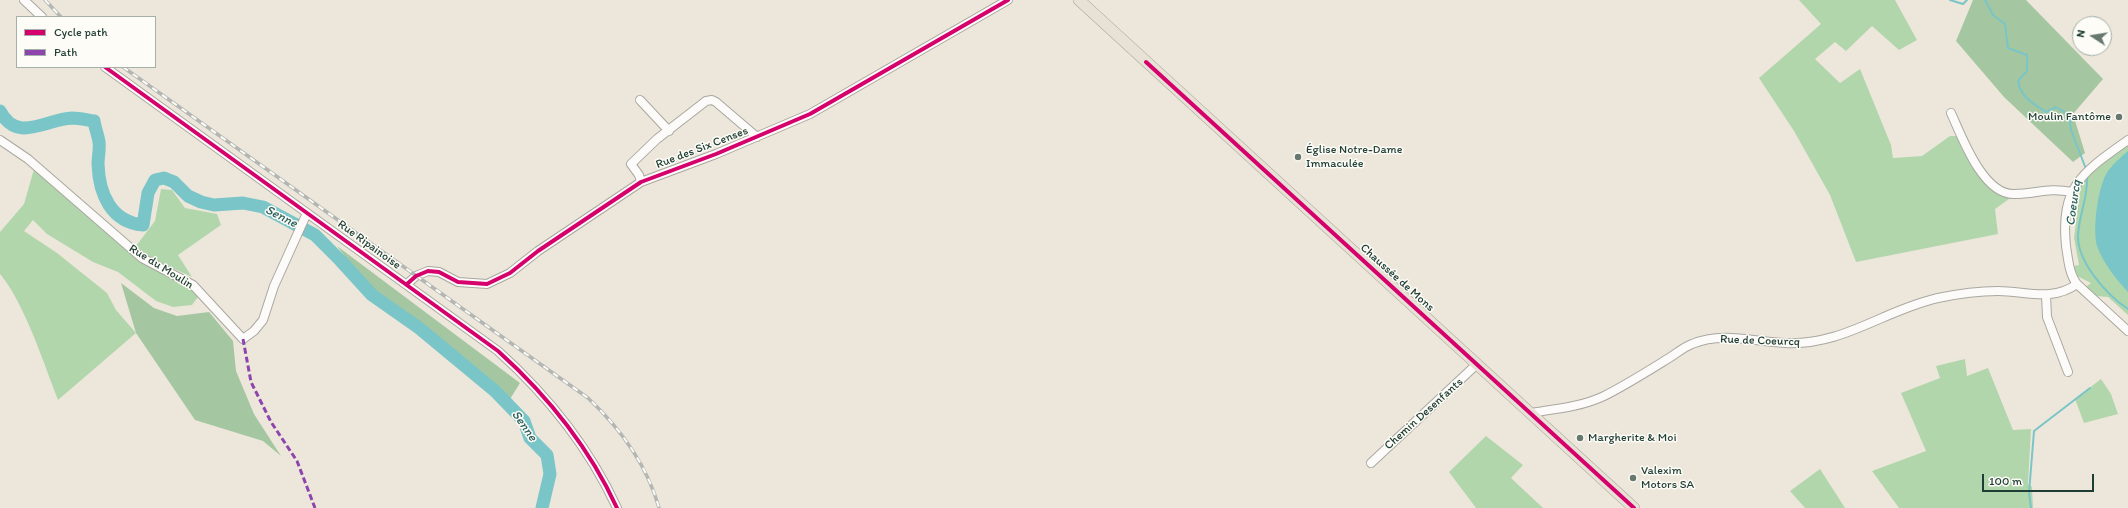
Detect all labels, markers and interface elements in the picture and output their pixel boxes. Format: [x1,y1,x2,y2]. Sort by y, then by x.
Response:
legend [16,16,156,68]
north arrow [2072,16,2112,56]
text: Cycle path [54,25,108,39]
text: N [2074,29,2088,39]
text: Path [54,45,77,59]
place label: Moulin Fantôme [2028,110,2111,124]
marker: Moulin Fantôme [2114,112,2124,122]
street label: Rue des Six Censes [654,124,750,172]
place label: Église Notre-Dame Immaculée [1306,143,1402,171]
marker: Église Notre-Dame Immaculée [1293,152,1303,162]
water label: Coeurcq [2063,179,2085,227]
water label: Senne [262,202,300,232]
street label: Rue Ripainoise [335,217,403,273]
street label: Rue du Moulin [126,241,196,293]
street label: Chaussée de Mons [1357,241,1437,315]
street label: Rue de Coeurcq [1720,332,1800,350]
street label: Chemin Desenfants [1382,375,1466,453]
water label: Senne [508,408,540,444]
place label: Margherite & Moi [1588,431,1676,445]
marker: Margherite & Moi [1575,433,1585,443]
place label: Valexim Motors SA [1641,464,1694,492]
scale bar [1984,466,2096,492]
marker: Valexim Motors SA [1628,473,1638,483]
text: 100 m [1989,474,2022,488]

